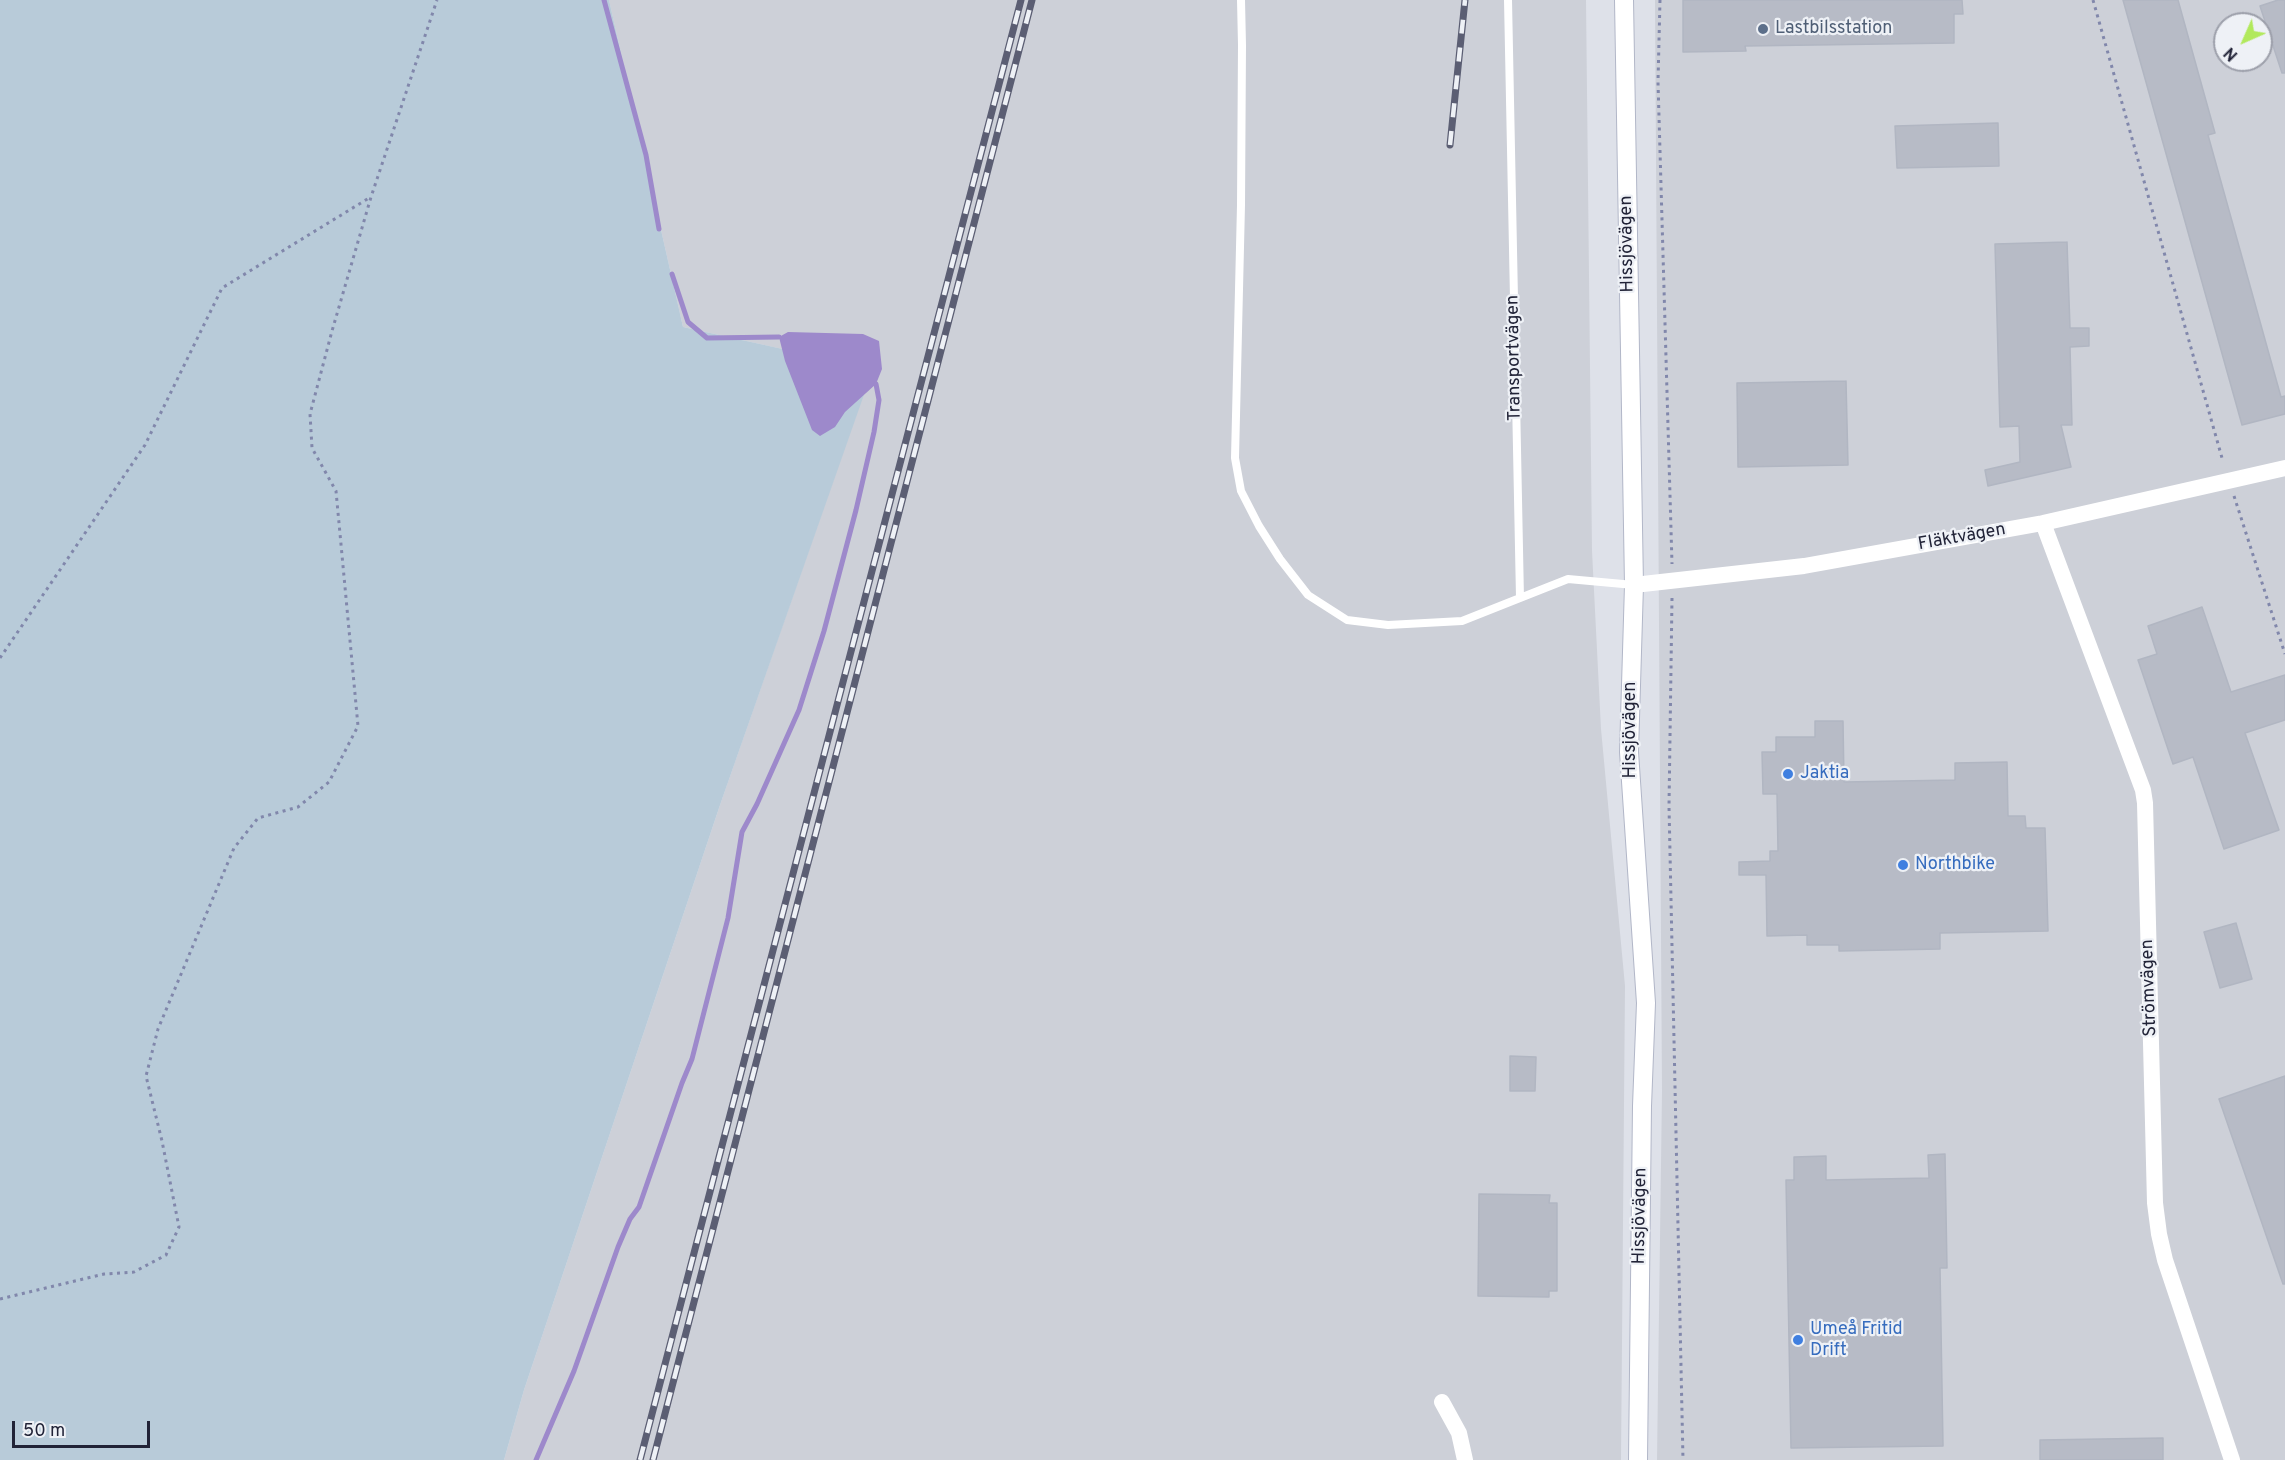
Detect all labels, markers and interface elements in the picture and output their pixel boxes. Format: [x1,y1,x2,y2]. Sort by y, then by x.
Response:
north arrow [2213,12,2273,72]
place label: Lastbilsstation [1775,18,1892,40]
marker: Lastbilsstation [1756,22,1770,36]
text: N [2221,42,2243,64]
street label: Hissjövägen [1616,195,1640,293]
street label: Transportvägen [1503,295,1527,421]
street label: Fläktvägen [1917,520,2007,556]
street label: Hissjövägen [1620,682,1642,778]
place label: Jaktia [1800,763,1849,785]
marker: Jaktia [1781,767,1795,781]
place label: Northbike [1915,854,1995,876]
marker: Northbike [1896,858,1910,872]
street label: Strömvägen [2138,939,2162,1037]
street label: Hissjövägen [1629,1167,1653,1265]
place label: Umeå Fritid Drift [1810,1319,1903,1362]
marker: Umeå Fritid Drift [1791,1333,1805,1347]
scale bar [15,1409,153,1447]
text: 50 m [23,1420,65,1443]

